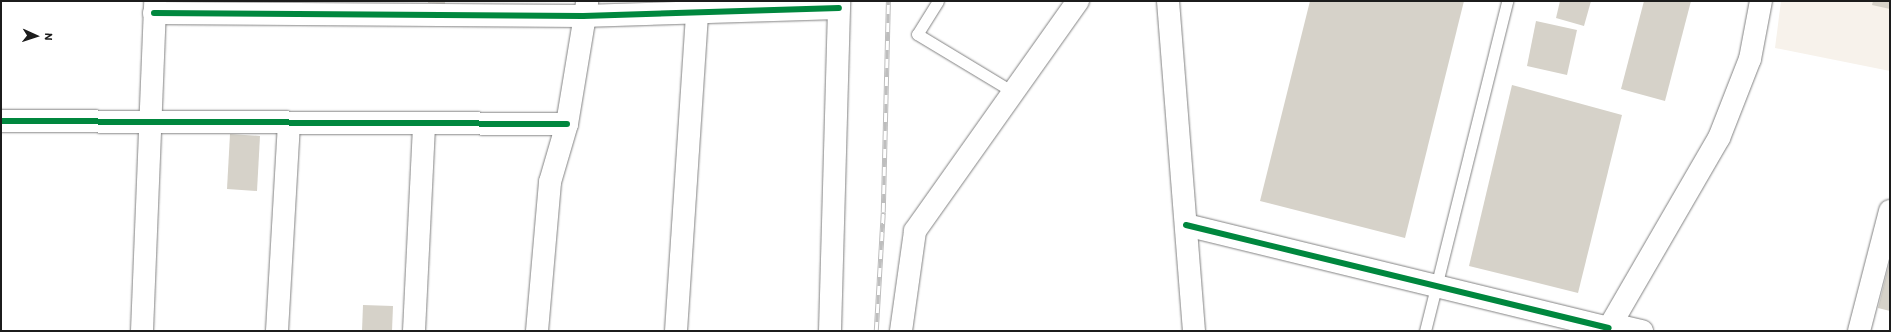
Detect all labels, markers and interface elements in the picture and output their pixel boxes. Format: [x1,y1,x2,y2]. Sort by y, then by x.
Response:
north arrow [16,16,56,56]
text: N [42,33,55,41]

